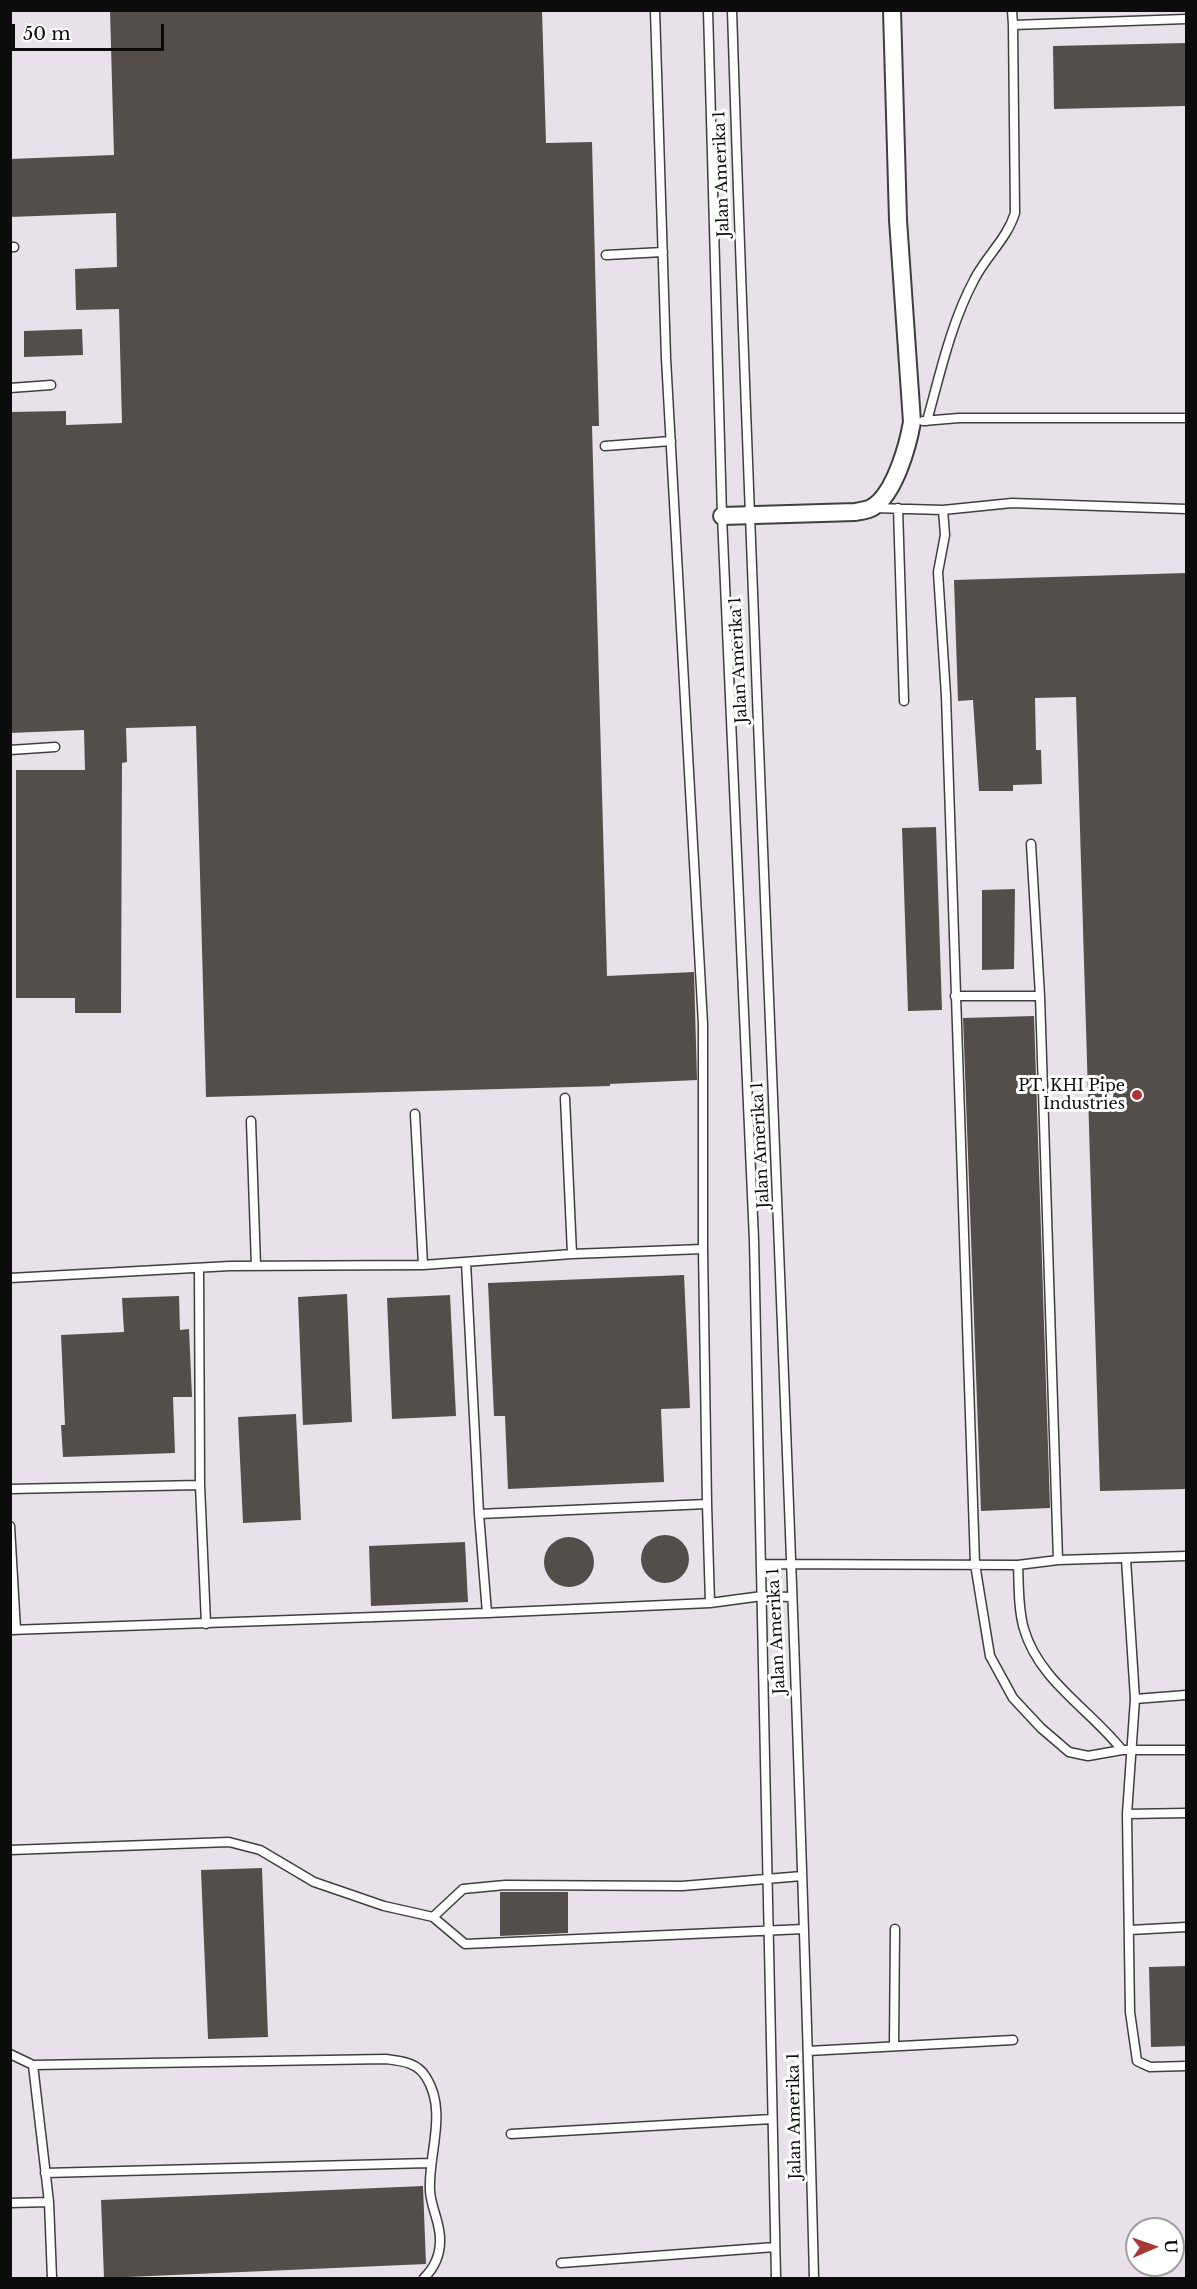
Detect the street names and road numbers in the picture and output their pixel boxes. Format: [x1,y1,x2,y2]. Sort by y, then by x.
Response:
street label: Jalan Amerika 1 [710,110,734,238]
street label: Jalan Amerika 1 [726,596,752,724]
street label: Jalan Amerika 1 [748,1081,774,1209]
street label: Jalan Amerika 1 [764,1567,790,1695]
street label: Jalan Amerika 1 [784,2053,806,2179]

